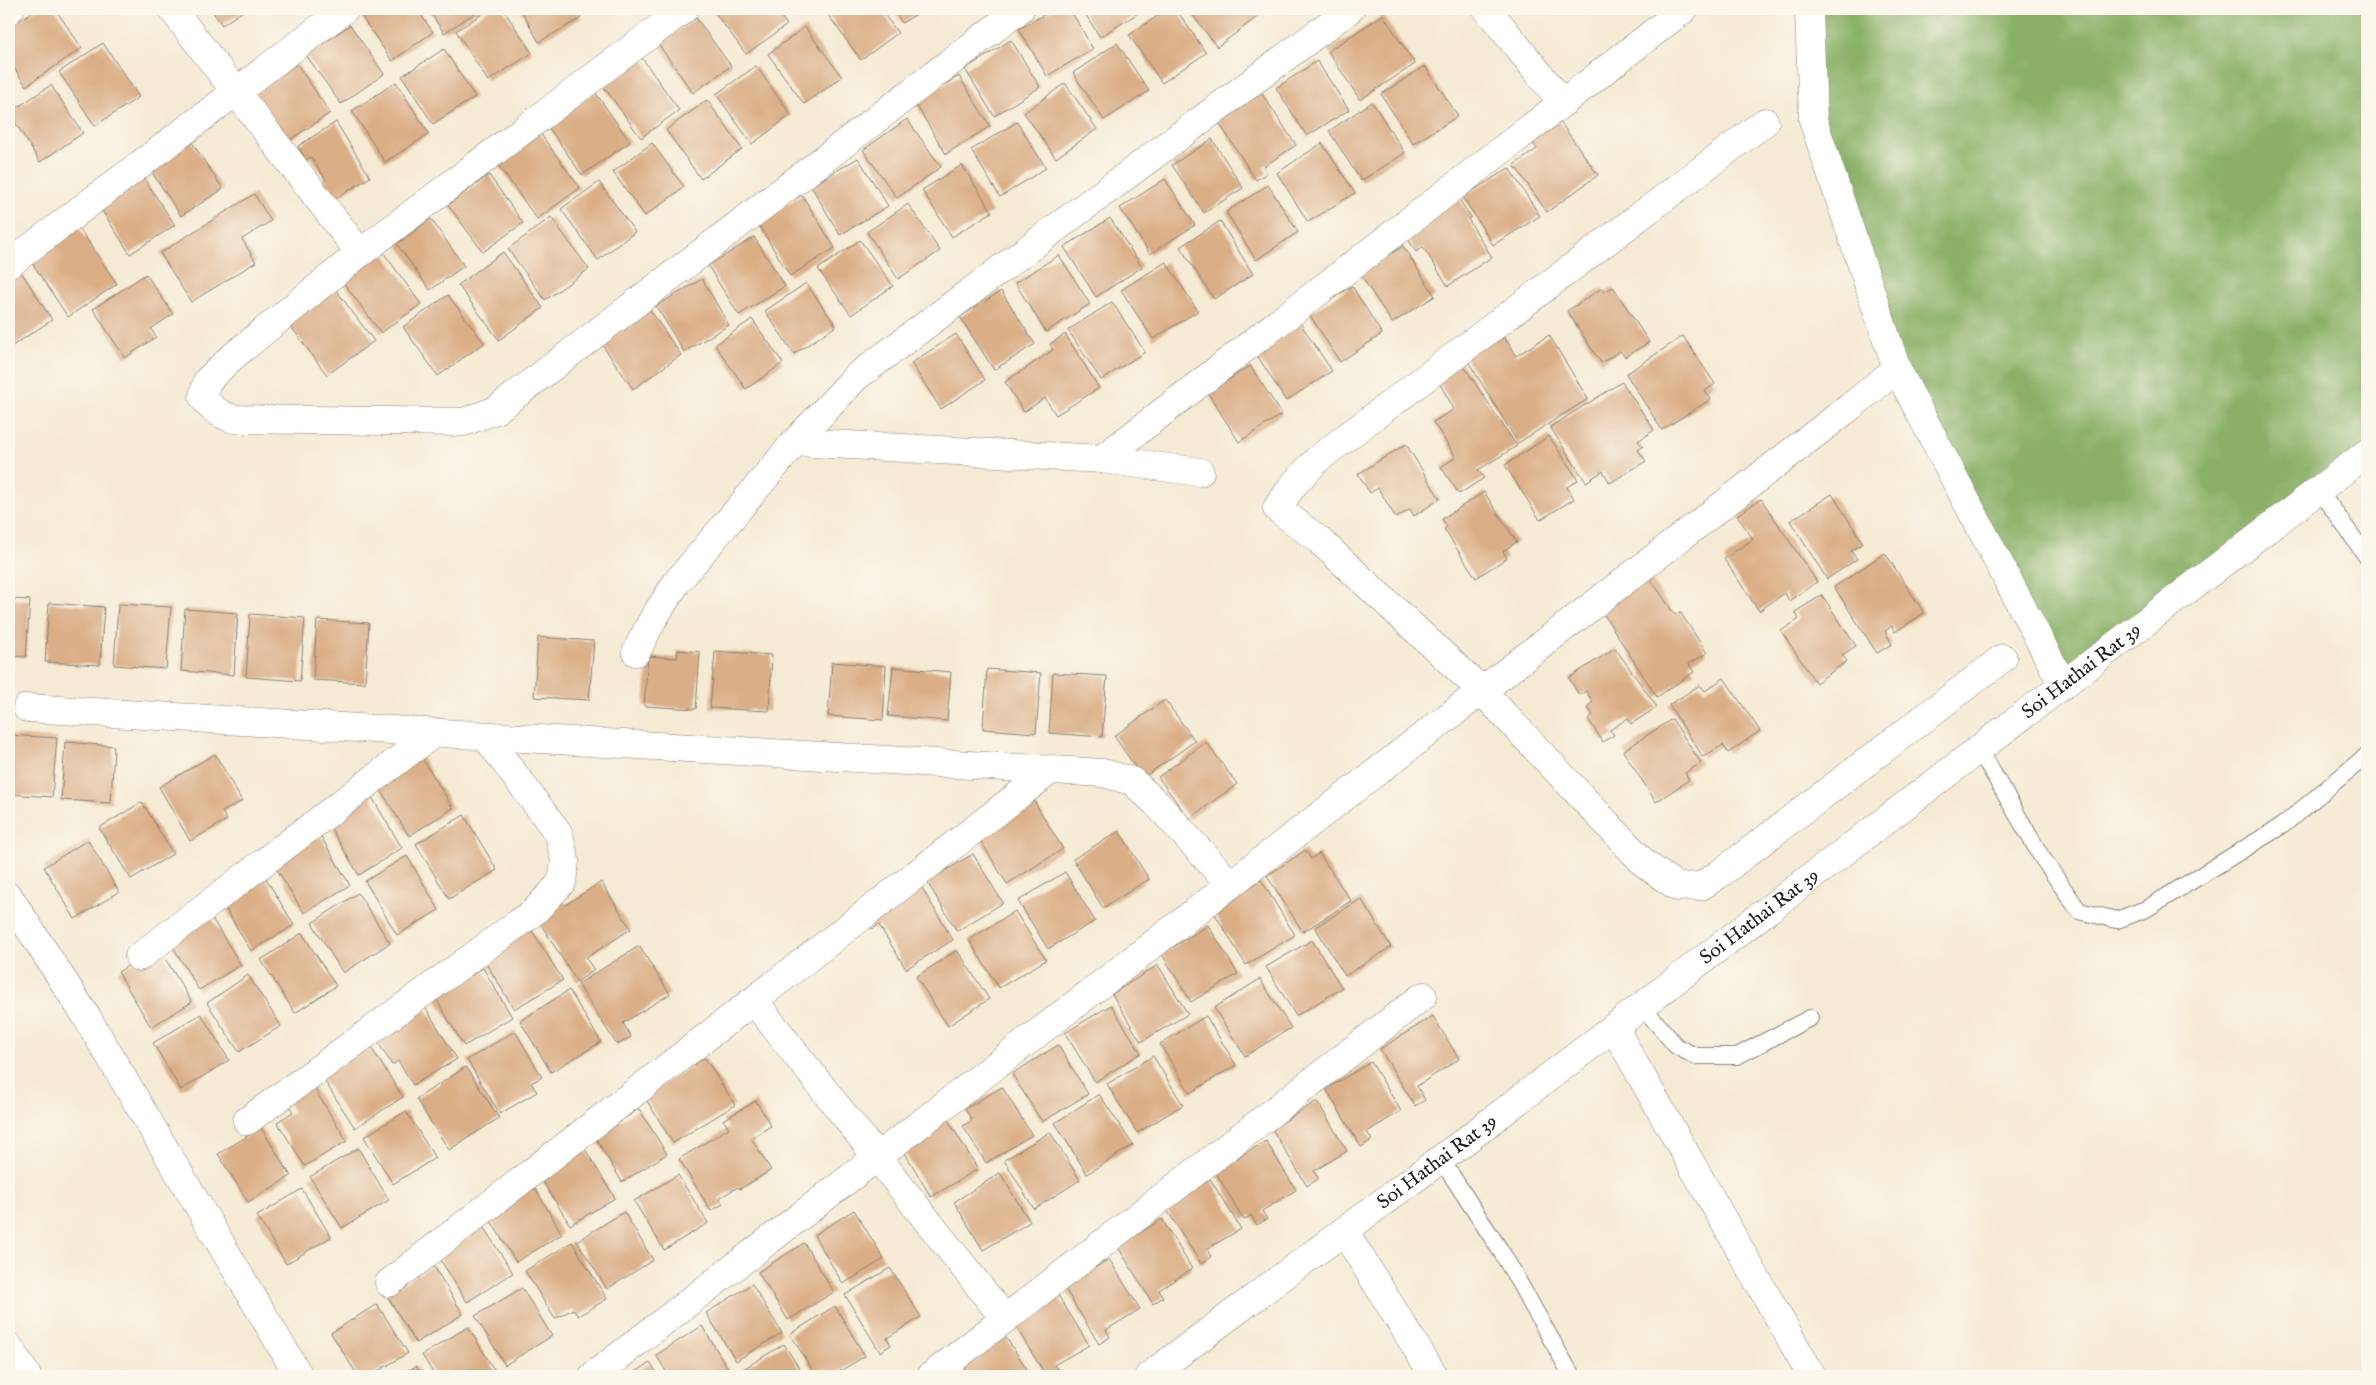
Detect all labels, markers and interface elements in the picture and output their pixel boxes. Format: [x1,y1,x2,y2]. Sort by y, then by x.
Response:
street label: Soi Hathai Rat 39 [2017,617,2146,724]
street label: Soi Hathai Rat 39 [1695,863,1824,970]
street label: Soi Hathai Rat 39 [1372,1109,1502,1215]

